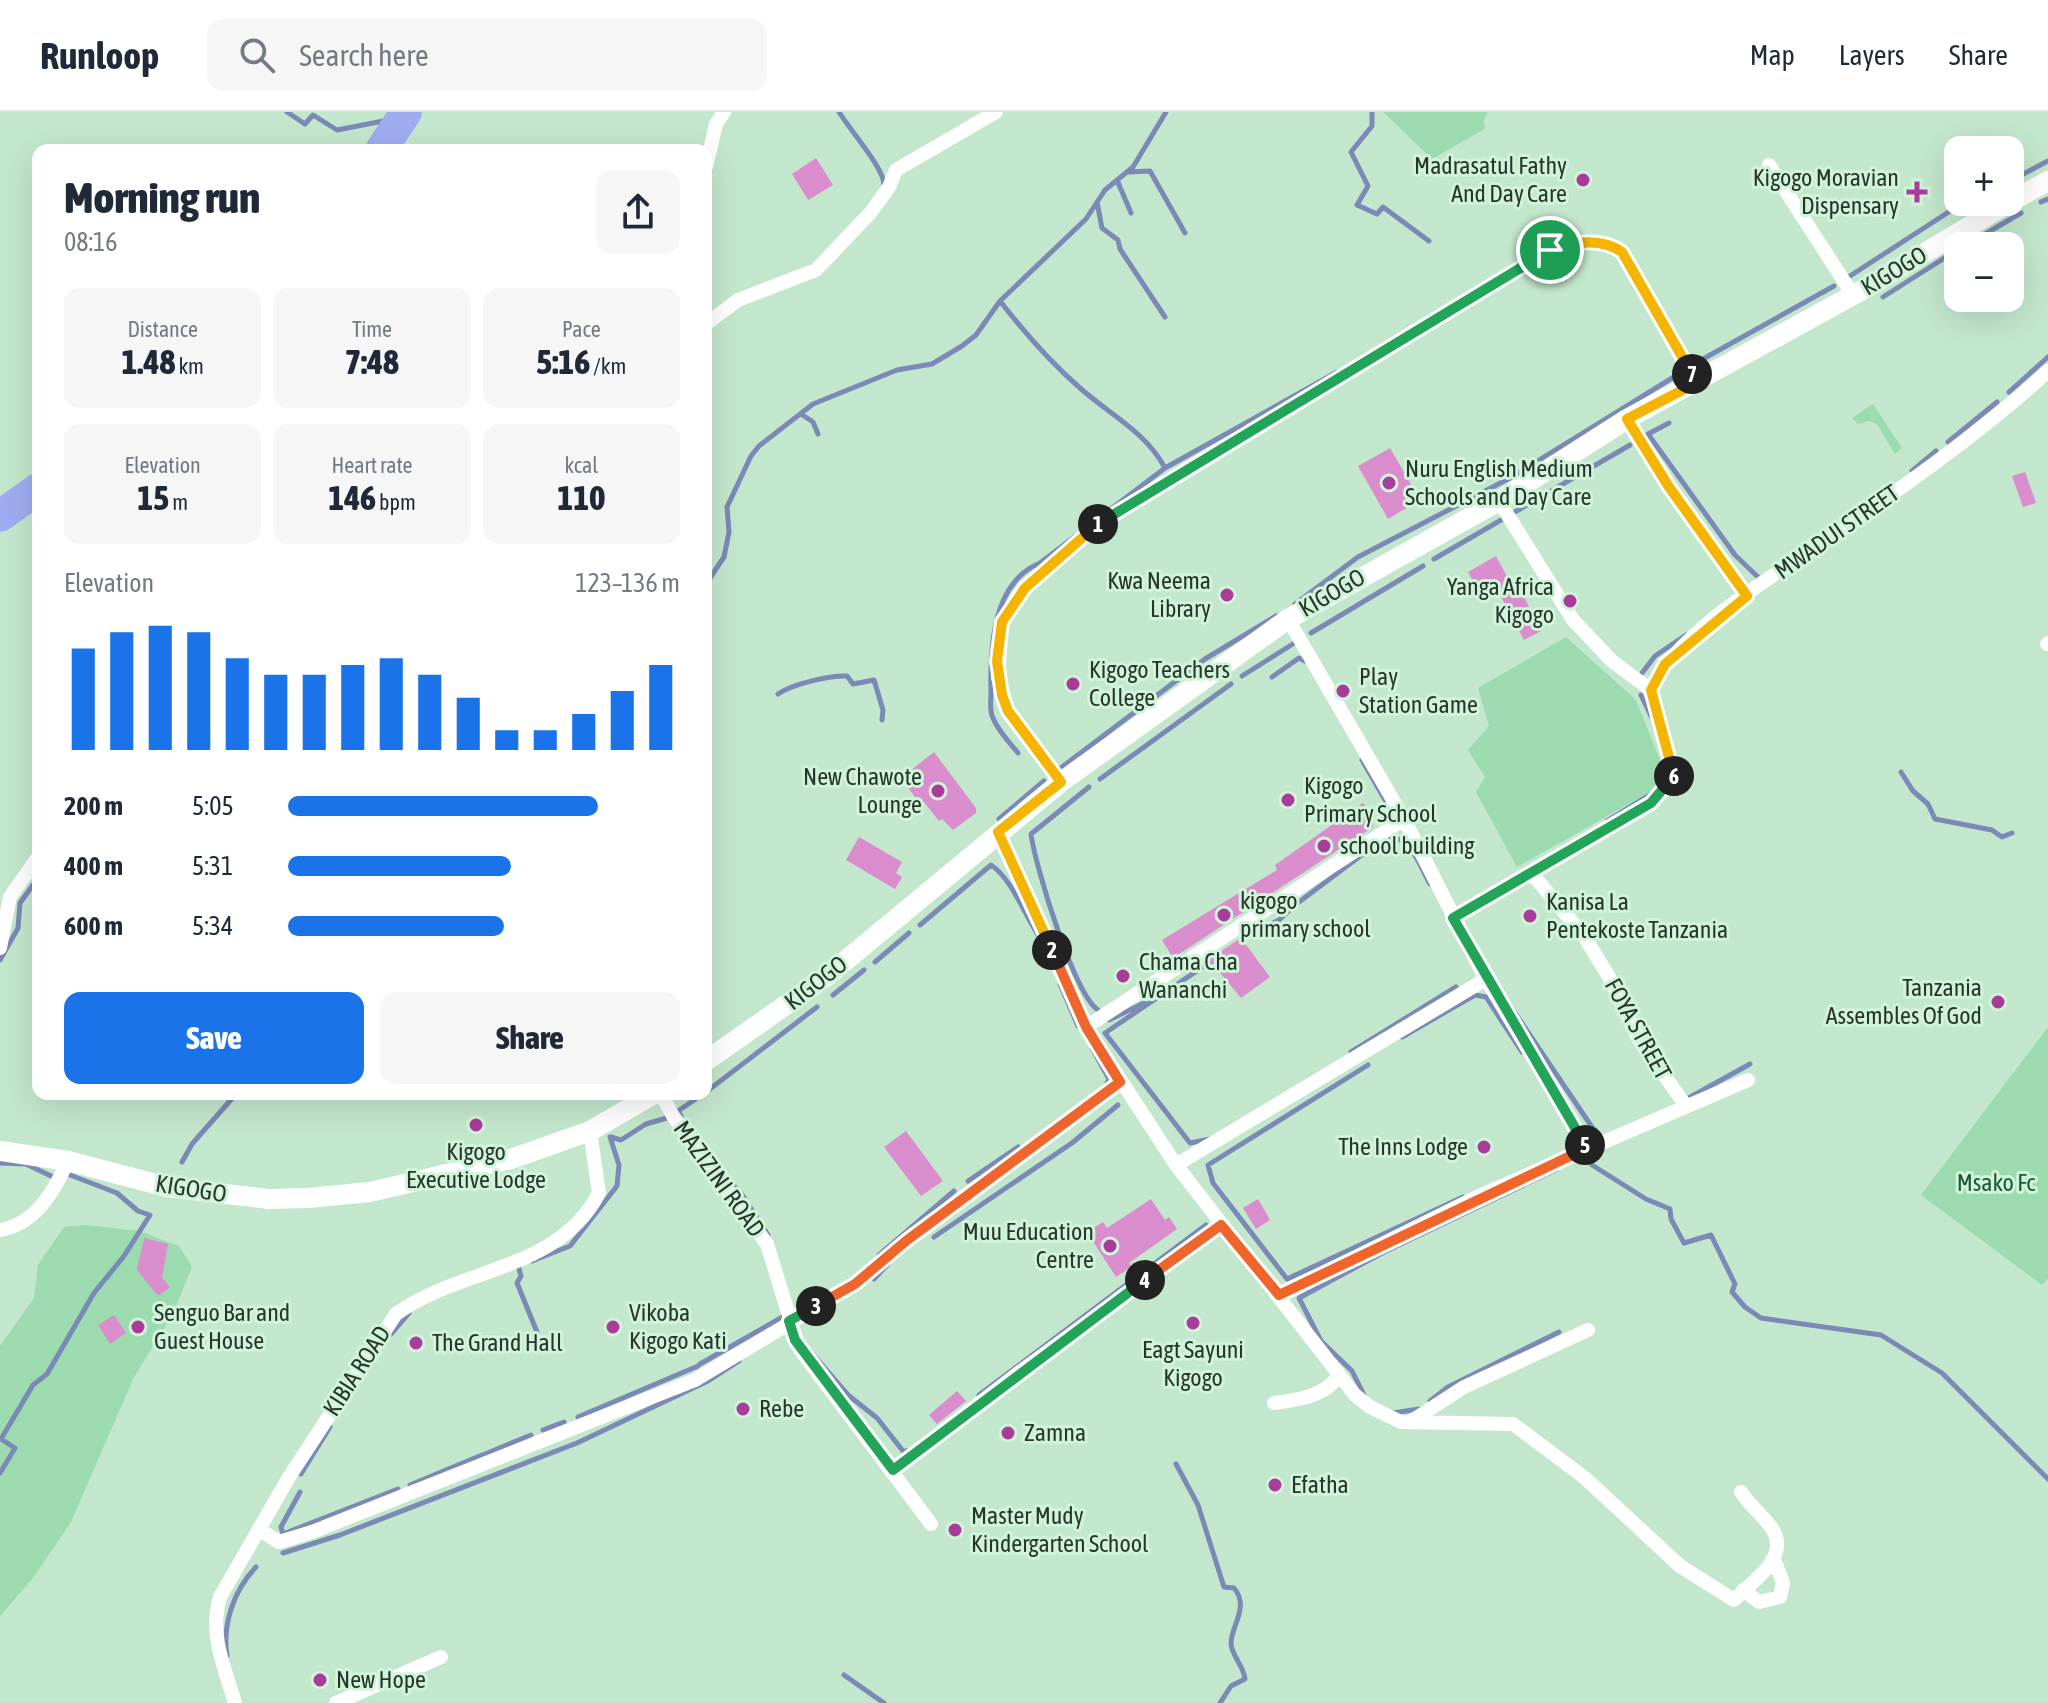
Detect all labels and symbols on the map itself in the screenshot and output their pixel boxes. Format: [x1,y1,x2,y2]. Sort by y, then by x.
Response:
place label: Madrasatul Fathy And Day Care [1414,152,1567,207]
place label: Kigogo Moravian Dispensary [1753,164,1899,219]
marker: Madrasatul Fathy And Day Care [1574,171,1592,189]
marker: Kigogo Moravian Dispensary [1906,181,1928,203]
pin [1516,216,1584,284]
street label: KIGOGO [1856,241,1931,301]
pin: 7 [1672,354,1712,394]
place label: Nuru English Medium Schools and Day Care [1405,455,1593,510]
marker: Nuru English Medium Schools and Day Care [1380,474,1398,492]
street label: MWADUI STREET [1769,479,1904,584]
pin: 1 [1078,504,1118,544]
street label: KIGOGO [1294,563,1369,622]
place label: Kwa Neema Library [1107,567,1211,622]
place label: Yanga Africa Kigogo [1447,573,1554,628]
marker: Kwa Neema Library [1218,586,1236,604]
marker: Yanga Africa Kigogo [1561,592,1579,610]
place label: Kigogo Teachers College [1089,656,1230,711]
place label: Play Station Game [1359,663,1478,718]
marker: Kigogo Teachers College [1064,675,1082,693]
marker: Play Station Game [1334,682,1352,700]
pin: 6 [1654,756,1694,796]
place label: New Chawote Lounge [803,763,922,818]
place label: Kigogo Primary School [1304,772,1437,827]
marker: New Chawote Lounge [929,782,947,800]
marker: Kigogo Primary School [1279,791,1297,809]
place label: school building [1340,832,1475,859]
marker: school building [1315,837,1333,855]
place label: kigogo primary school [1240,887,1371,942]
place label: Kanisa La Pentekoste Tanzania [1546,888,1728,943]
marker: kigogo primary school [1215,906,1233,924]
marker: Kanisa La Pentekoste Tanzania [1521,907,1539,925]
pin: 2 [1032,930,1072,970]
place label: Chama Cha Wananchi [1139,948,1238,1003]
street label: KIGOGO [779,950,852,1015]
marker: Chama Cha Wananchi [1114,967,1132,985]
street label: FOYA STREET [1600,974,1677,1084]
place label: Tanzania Assembles Of God [1826,974,1982,1029]
marker: Tanzania Assembles Of God [1989,993,2007,1011]
marker: Kigogo Executive Lodge [467,1116,485,1134]
street label: MAZIZINI ROAD [668,1116,770,1242]
pin: 5 [1565,1125,1605,1165]
place label: The Inns Lodge [1338,1133,1468,1160]
place label: Kigogo Executive Lodge [406,1138,546,1193]
marker: The Inns Lodge [1475,1138,1493,1156]
park label: Msako Fc [1957,1169,2035,1196]
street label: KIGOGO [154,1170,228,1207]
place label: Muu Education Centre [963,1218,1094,1273]
marker: Muu Education Centre [1101,1237,1119,1255]
pin: 4 [1125,1260,1165,1300]
pin: 3 [796,1286,836,1326]
place label: Senguo Bar and Guest House [154,1299,290,1354]
place label: Vikoba Kigogo Kati [629,1299,727,1354]
marker: Eagt Sayuni Kigogo [1184,1314,1202,1332]
marker: Senguo Bar and Guest House [129,1318,147,1336]
marker: Vikoba Kigogo Kati [604,1318,622,1336]
street label: KIBIA ROAD [318,1321,396,1421]
place label: The Grand Hall [432,1329,563,1356]
marker: The Grand Hall [407,1334,425,1352]
place label: Eagt Sayuni Kigogo [1142,1336,1244,1391]
place label: Rebe [759,1395,804,1422]
marker: Rebe [734,1400,752,1418]
place label: Zamna [1024,1419,1086,1446]
marker: Zamna [999,1424,1017,1442]
place label: Efatha [1291,1471,1349,1498]
marker: Efatha [1266,1476,1284,1494]
place label: Master Mudy Kindergarten School [971,1502,1149,1557]
marker: Master Mudy Kindergarten School [946,1521,964,1539]
place label: New Hope [336,1666,426,1693]
marker: New Hope [311,1671,329,1689]

